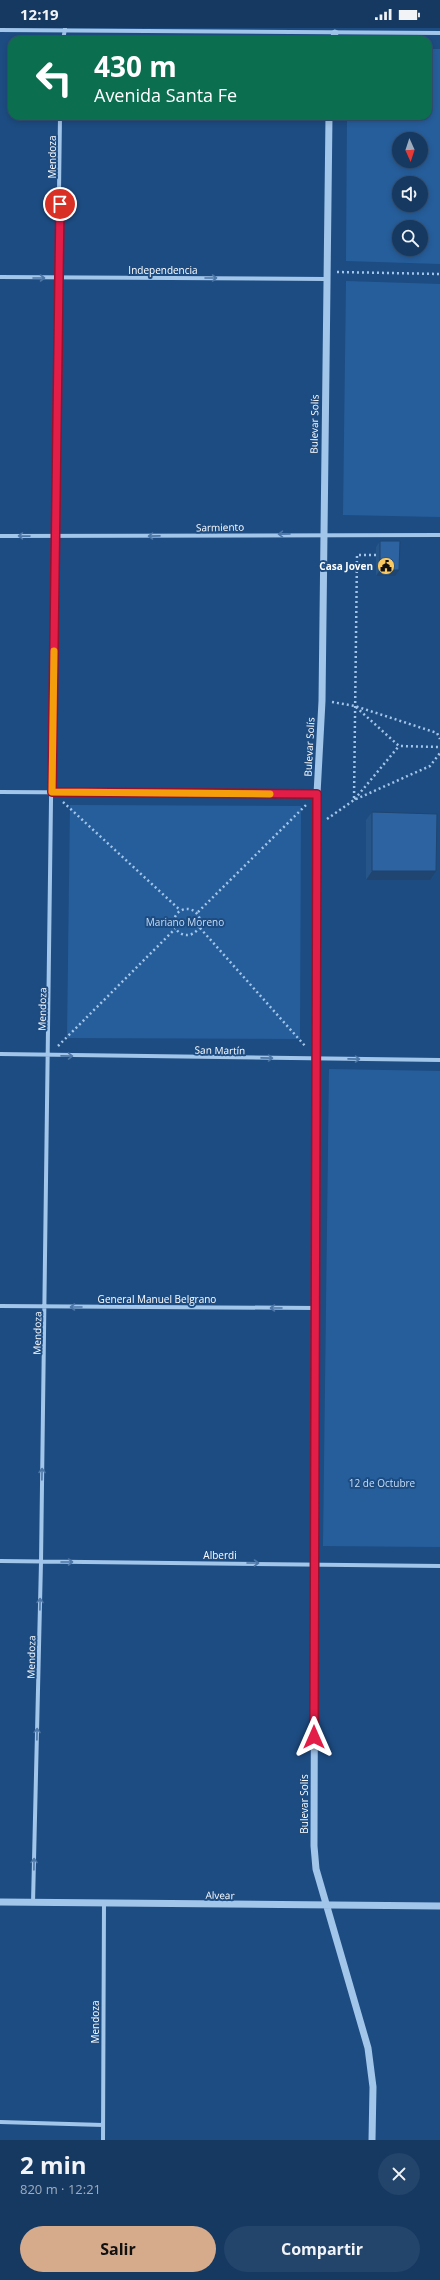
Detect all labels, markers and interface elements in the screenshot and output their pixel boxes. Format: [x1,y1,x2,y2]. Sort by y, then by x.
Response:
text: 12:19 [20,4,59,24]
text: 430 m [94,47,177,85]
icon: left [28,52,80,104]
text: Avenida Santa Fe [94,83,237,107]
north arrow [392,132,428,168]
map controls [392,132,428,256]
street label: Mendoza [45,135,59,179]
button: sound [392,176,428,212]
pin [43,187,77,221]
icon: arrive [49,193,71,215]
button: search [392,220,428,256]
street label: Independencia [128,263,198,277]
one-way arrow [32,274,45,281]
one-way arrow [204,275,217,282]
street label: Bulevar Solís [306,394,322,454]
street label: Sarmiento [196,520,244,534]
one-way arrow [278,530,291,538]
one-way arrow [18,532,31,540]
one-way arrow [148,532,161,540]
public building icon: Casa Joven [376,556,396,576]
place label: Casa Joven [319,559,373,573]
street label: Bulevar Solís [300,717,318,777]
park label: Mariano Moreno [146,915,224,929]
street label: Mendoza [35,987,49,1031]
street label: San Martín [195,1043,245,1057]
one-way arrow [60,1052,73,1060]
one-way arrow [260,1054,273,1062]
one-way arrow [347,1055,360,1063]
street label: General Manuel Belgrano [98,1292,216,1306]
one-way arrow [70,1303,83,1311]
one-way arrow [270,1304,283,1312]
street label: Mendoza [30,1311,44,1355]
one-way arrow [39,1468,46,1481]
park label: 12 de Octubre [349,1476,416,1490]
street label: Alberdi [203,1548,237,1562]
one-way arrow [60,1558,73,1566]
one-way arrow [246,1559,259,1567]
one-way arrow [36,1598,44,1611]
street label: Mendoza [24,1635,38,1679]
position arrow [293,1716,335,1758]
one-way arrow [33,1728,41,1741]
street label: Bulevar Solís [297,1774,311,1834]
one-way arrow [30,1858,37,1871]
street label: Alvear [205,1888,235,1902]
street label: Mendoza [88,2000,102,2044]
text: 2 min [20,2148,87,2181]
button: close [378,2153,420,2195]
text: 820 m · 12:21 [20,2180,101,2198]
button: Salir [20,2226,216,2272]
button: Compartir [224,2226,420,2272]

